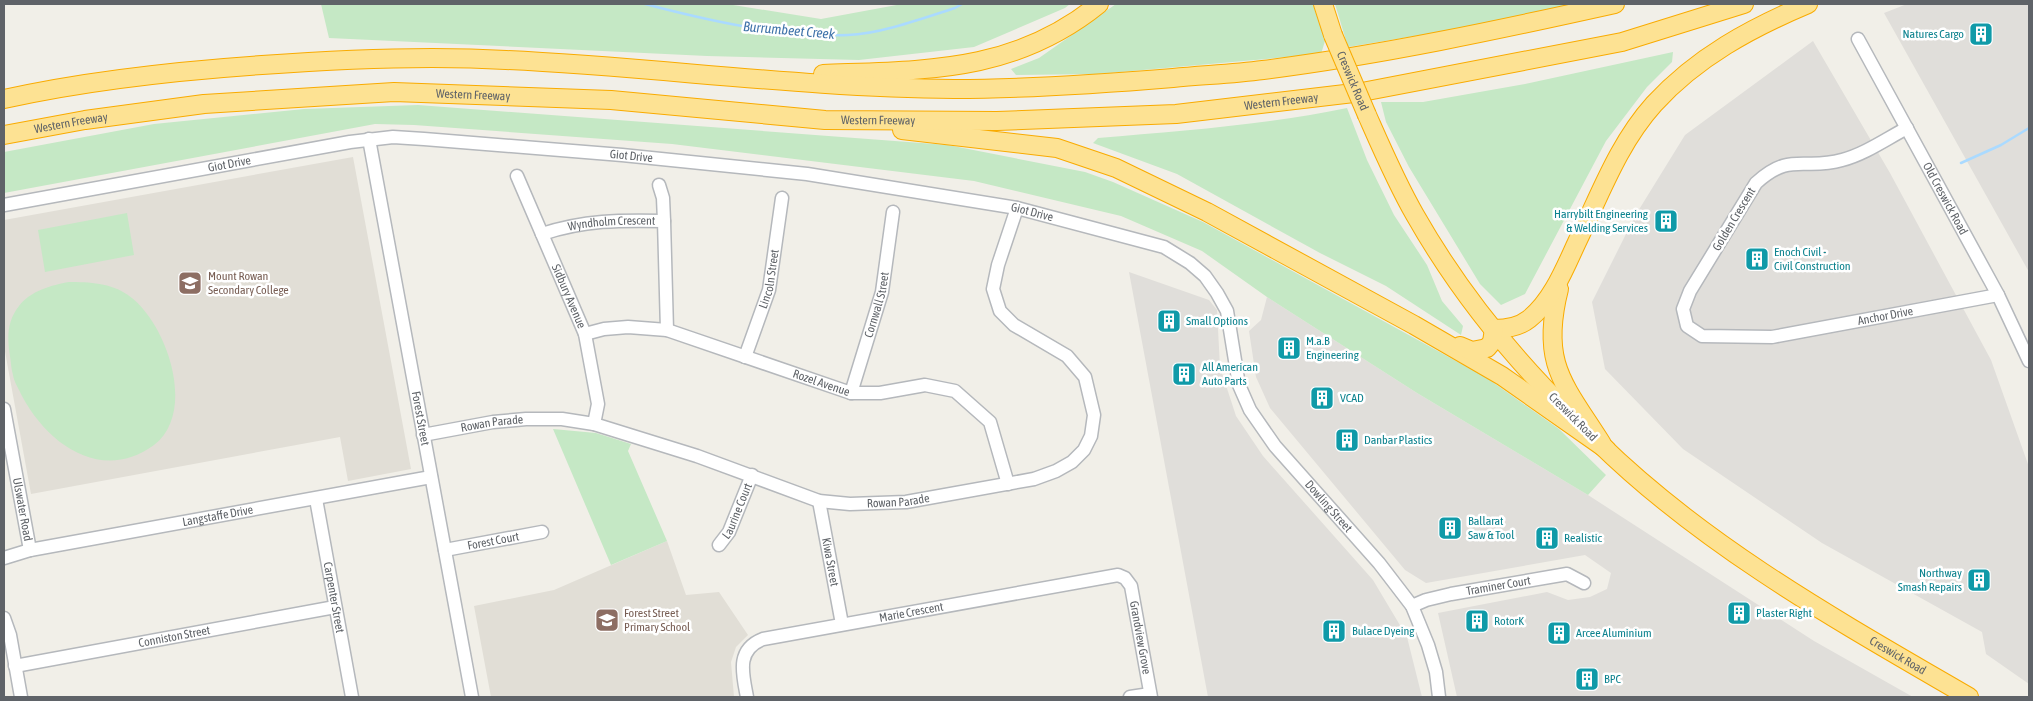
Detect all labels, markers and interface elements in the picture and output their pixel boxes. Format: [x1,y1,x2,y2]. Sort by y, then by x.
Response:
water label: Burrumbeet Creek [742,18,836,42]
building icon: Natures Cargo [1968,21,1994,47]
place label: Natures Cargo [1902,27,1964,41]
street label: Creswick Road [1334,49,1371,113]
street label: Western Freeway [436,87,511,103]
street label: Western Freeway [1243,90,1319,113]
street label: Western Freeway [33,110,109,136]
street label: Western Freeway [841,113,915,128]
street label: Giot Drive [609,147,653,165]
street label: Giot Drive [207,153,252,175]
street label: Old Creswick Road [1920,160,1971,237]
street label: Golden Crescent [1710,184,1759,253]
street label: Giot Drive [1010,200,1055,224]
place label: Harrybilt Engineering & Welding Services [1554,207,1649,235]
building icon: Harrybilt Engineering & Welding Services [1653,208,1679,234]
street label: Wyndholm Crescent [567,214,656,234]
place label: Enoch Civil - Civil Construction [1774,245,1851,273]
building icon: Enoch Civil - Civil Construction [1744,246,1770,272]
street label: Lincoln Street [756,248,782,311]
street label: Sidbury Avenue [549,262,589,331]
place label: Mount Rowan Secondary College [208,269,289,297]
school or university icon: Mount Rowan Secondary College [177,270,203,296]
street label: Cornwall Street [861,271,892,339]
street label: Anchor Drive [1856,304,1914,328]
building icon: Small Options [1156,308,1182,334]
place label: Small Options [1186,314,1248,328]
place label: M.a.B Engineering [1306,334,1360,362]
building icon: M.a.B Engineering [1276,335,1302,361]
place label: All American Auto Parts [1202,360,1258,388]
building icon: All American Auto Parts [1171,361,1197,387]
street label: Rozel Avenue [791,367,852,399]
building icon: VCAD [1309,385,1335,411]
street label: Forest Street [409,390,433,447]
street label: Creswick Road [1546,390,1600,444]
place label: VCAD [1340,391,1364,405]
street label: Rowan Parade [460,412,524,435]
building icon: Danbar Plastics [1334,427,1360,453]
place label: Danbar Plastics [1364,433,1432,447]
street label: Ulswater Road [10,477,35,542]
street label: Dowling Street [1302,478,1356,535]
street label: Laurine Court [719,481,755,542]
street label: Rowan Parade [866,491,931,510]
street label: Langstaffe Drive [181,503,254,529]
place label: Ballarat Saw & Tool [1468,514,1515,542]
building icon: Ballarat Saw & Tool [1437,515,1463,541]
building icon: Realistic [1534,525,1560,551]
street label: Forest Court [466,529,521,553]
place label: Realistic [1564,531,1602,545]
street label: Kiwa Street [819,536,842,588]
street label: Carpenter Street [321,561,347,635]
place label: Northway Smash Repairs [1898,566,1962,594]
building icon: Northway Smash Repairs [1966,567,1992,593]
street label: Traminer Court [1465,573,1532,598]
street label: Marie Crescent [878,600,945,625]
street label: Grandview Grove [1127,600,1154,675]
building icon: Plaster Right [1726,600,1752,626]
place label: Forest Street Primary School [624,606,691,634]
place label: Plaster Right [1756,606,1813,620]
school or university icon: Forest Street Primary School [594,607,620,633]
building icon: RotorK [1464,608,1490,634]
place label: RotorK [1494,614,1524,628]
building icon: Bulace Dyeing [1321,618,1347,644]
building icon: Arcee Aluminium [1546,620,1572,646]
street label: Conniston Street [137,623,212,650]
place label: Bulace Dyeing [1352,624,1415,638]
place label: Arcee Aluminium [1576,626,1652,640]
street label: Creswick Road [1867,634,1929,678]
building icon: BPC [1574,666,1600,692]
place label: BPC [1604,672,1622,686]

